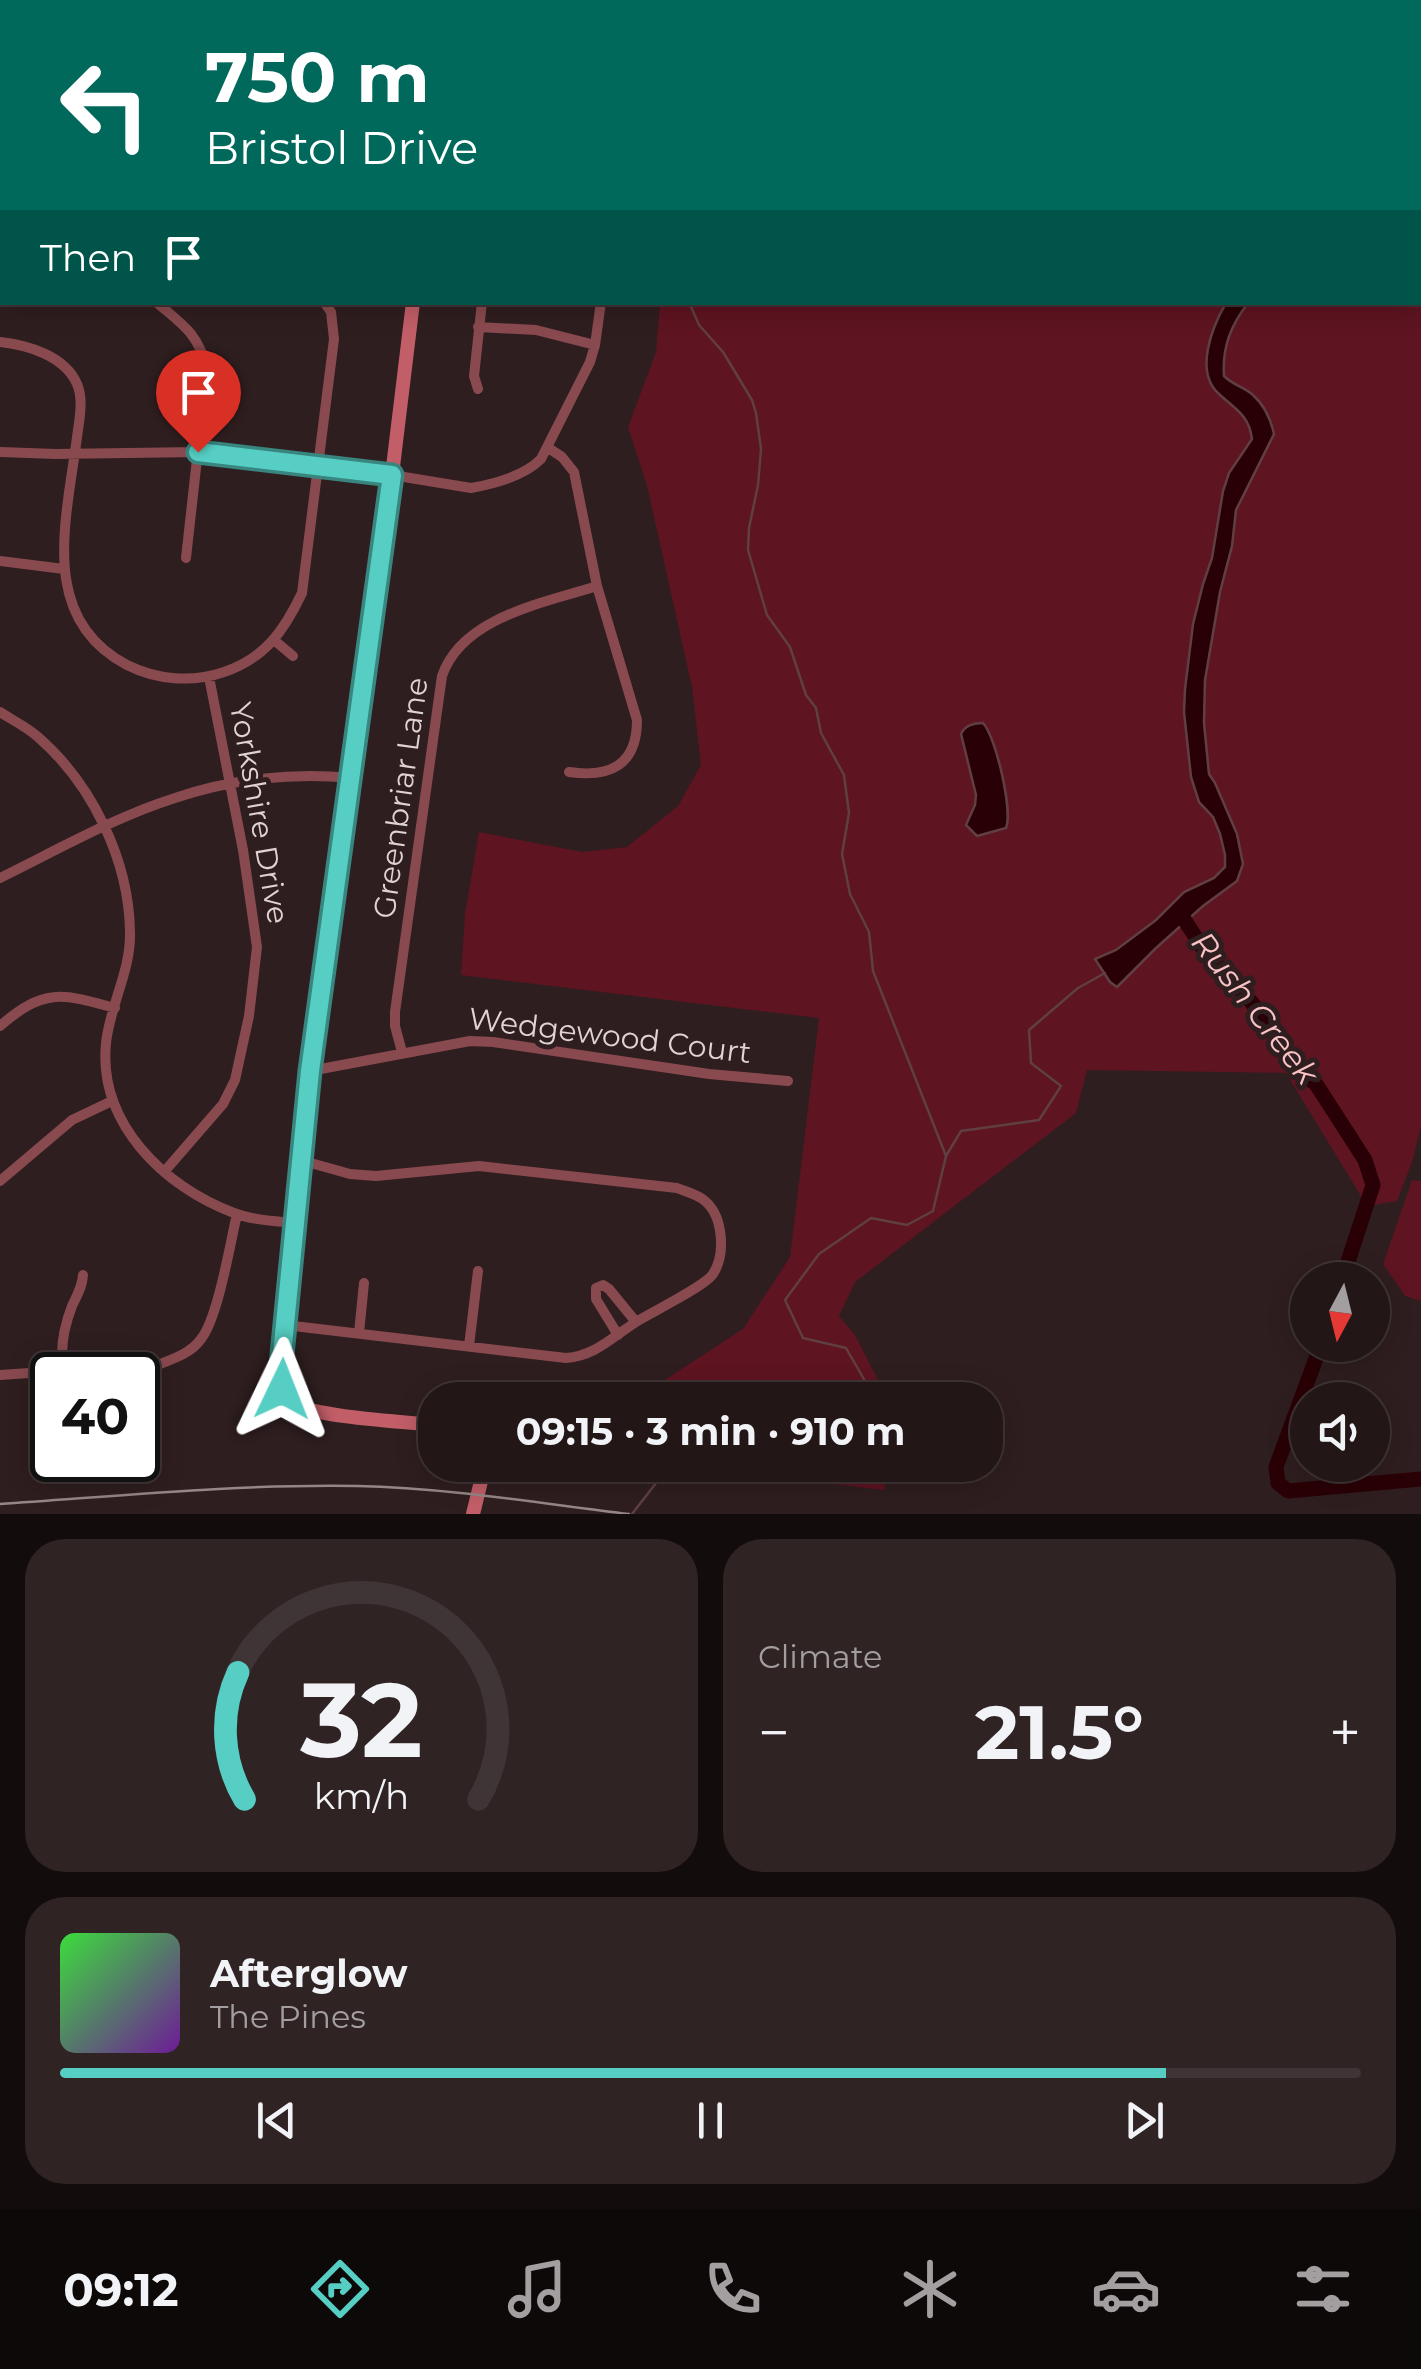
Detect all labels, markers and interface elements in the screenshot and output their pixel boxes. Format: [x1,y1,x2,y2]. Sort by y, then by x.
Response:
text: 750 m [205,34,430,120]
icon: left [40,40,170,170]
text: Bristol Drive [205,120,478,175]
icon: arrive [156,230,211,285]
text: Then [40,234,136,281]
pin [156,350,241,453]
icon: arrive [171,365,226,420]
street label: Greenbriar Lane [365,675,436,921]
street label: Yorkshire Drive [222,699,297,927]
water label: Rush Creek [1184,923,1328,1094]
street label: Wedgewood Court [467,1000,753,1071]
north arrow [1290,1262,1390,1362]
map controls [1290,1262,1390,1482]
position arrow [230,1337,334,1441]
speed limit sign: 40 [30,1352,160,1482]
button: sound [1290,1382,1390,1482]
text: 09:15 · 3 min · 910 m [516,1408,905,1455]
text: Climate [758,1637,882,1676]
text: 32 [299,1656,423,1783]
text: 21.5° [975,1686,1144,1778]
text: − [758,1699,790,1766]
text: + [1329,1699,1361,1766]
text: km/h [314,1774,409,1818]
text: Afterglow [210,1950,408,1997]
text: The Pines [210,1997,366,2036]
icon: previous [249,2093,304,2148]
icon: pause [683,2093,738,2148]
icon: next [1117,2093,1172,2148]
icon: directions [305,2254,375,2324]
icon: music [502,2254,572,2324]
icon: phone [698,2254,768,2324]
icon: climate [895,2254,965,2324]
icon: car [1091,2254,1161,2324]
icon: filters [1288,2254,1358,2324]
text: 09:12 [63,2262,178,2317]

